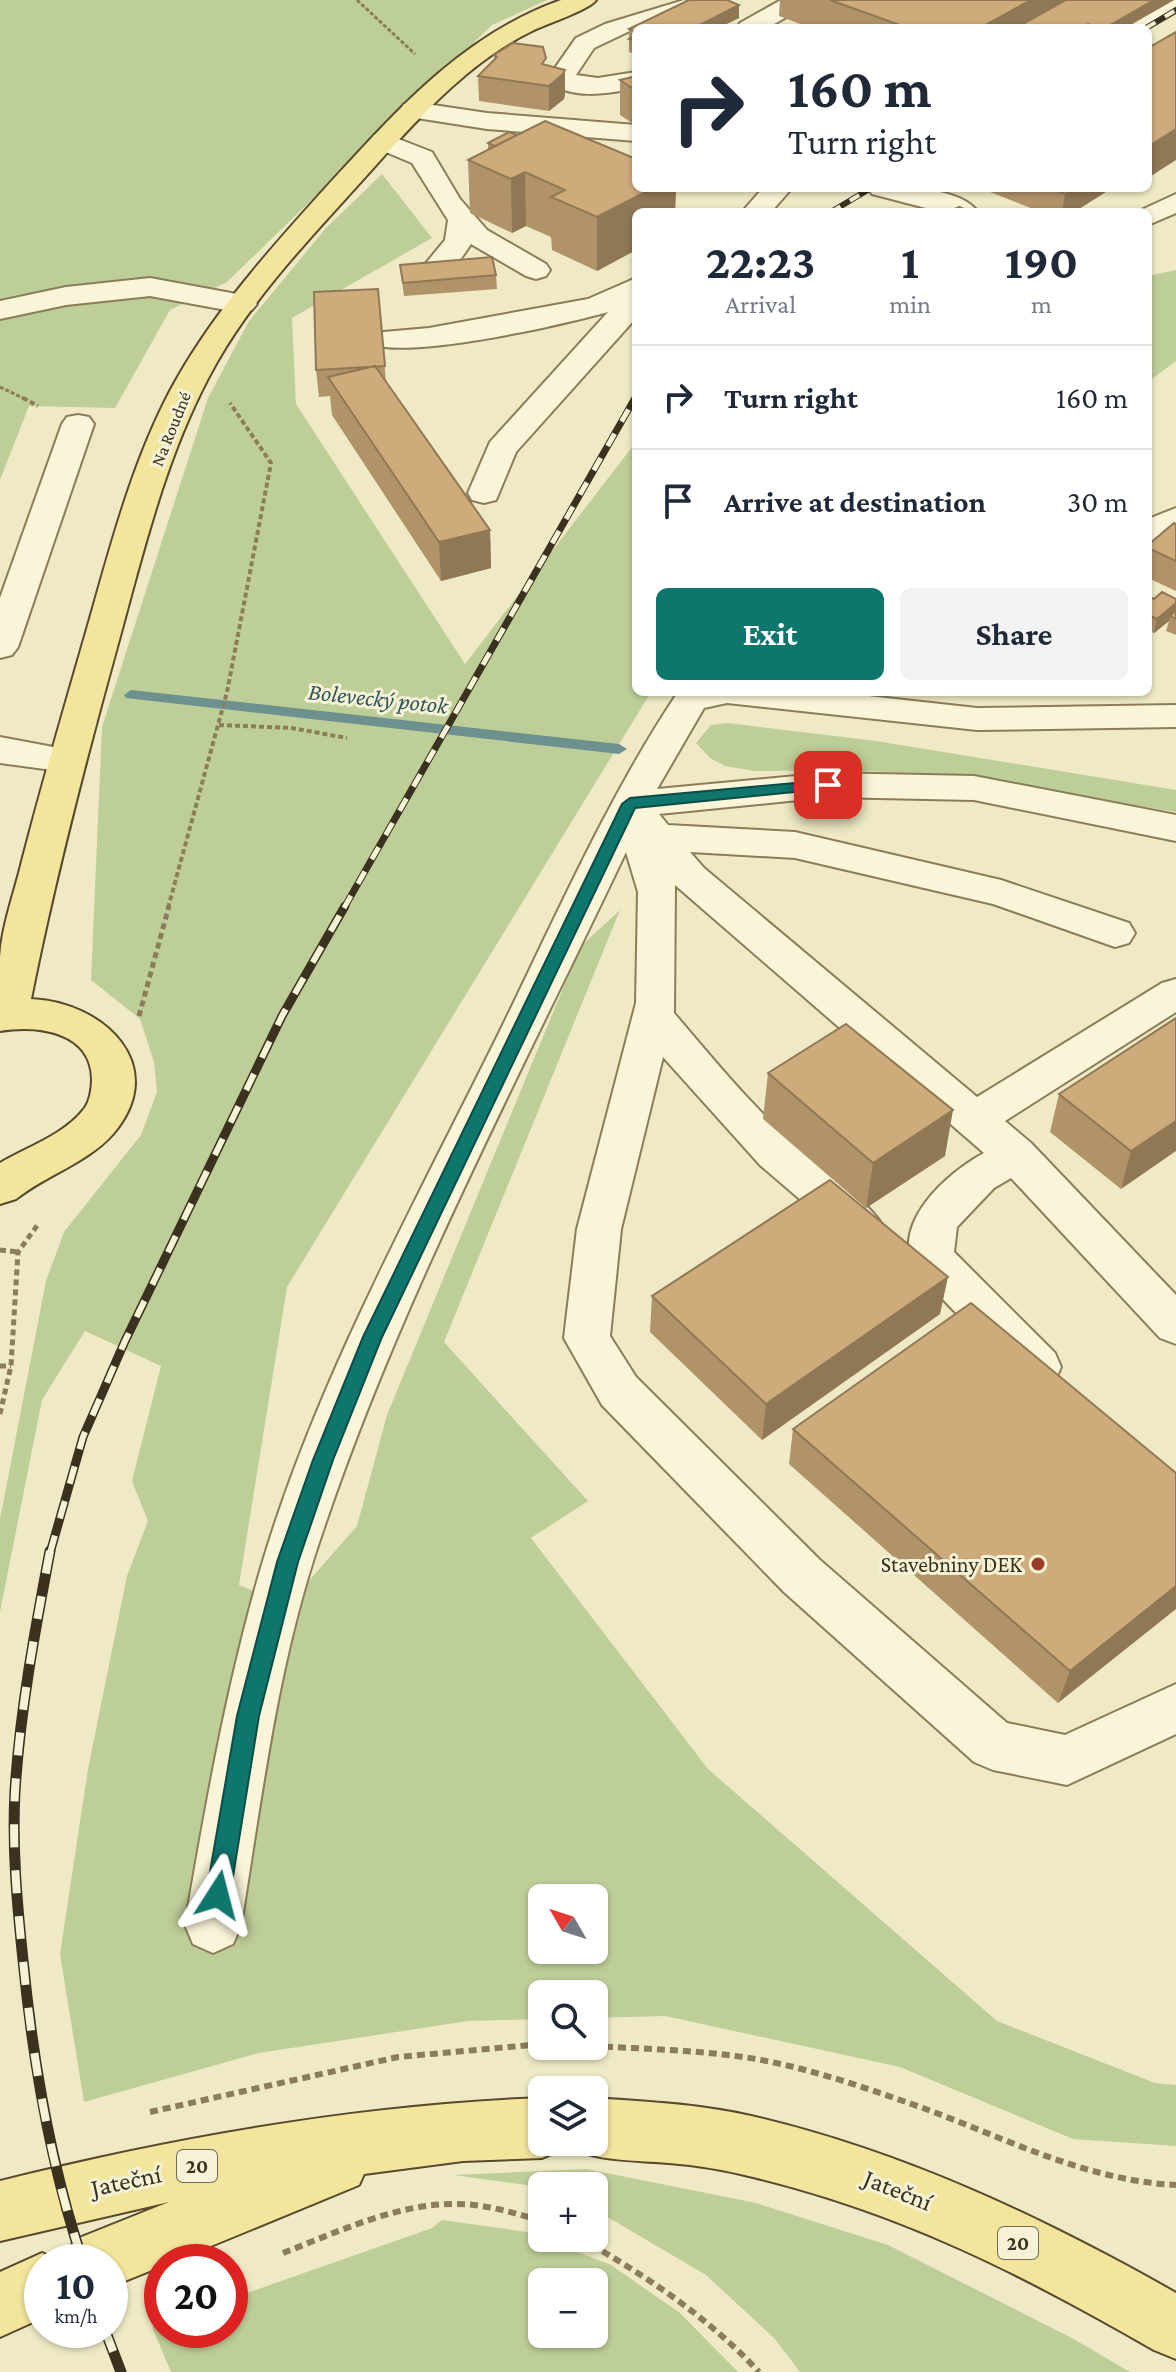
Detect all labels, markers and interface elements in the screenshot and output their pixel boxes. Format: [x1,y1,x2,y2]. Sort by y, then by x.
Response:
icon: right [656,56,760,160]
text: 160 m [788,57,932,119]
text: Turn right [788,122,936,162]
text: 22:23 [706,235,815,288]
text: 1 [901,235,919,288]
text: 190 [1005,235,1078,288]
text: Arrival [725,290,796,319]
text: min [889,290,931,319]
text: m [1031,290,1052,319]
icon: right [656,375,700,419]
text: Turn right [724,381,858,414]
text: 160 m [1056,381,1128,414]
street label: Na Roudné [147,389,195,469]
icon: arrive [656,479,700,523]
text: Arrive at destination [724,485,986,518]
text: 30 m [1067,485,1128,518]
button: Exit [656,588,884,680]
button: Share [900,588,1128,680]
water label: Bolevecký potok [307,677,451,719]
pin [794,751,862,819]
icon: arrive [806,763,850,807]
place label: Stavebniny DEK [881,1552,1022,1577]
marker: Stavebniny DEK [1029,1555,1047,1573]
position arrow [176,1853,260,1937]
north arrow [528,1884,608,1964]
map controls [528,1884,608,2348]
button: search [528,1980,608,2060]
button: layers [528,2076,608,2156]
road number: 20 [177,2150,217,2182]
street label: Jateční [86,2159,165,2203]
street label: Jateční [858,2162,938,2217]
button: + [528,2172,608,2252]
road number: 20 [998,2227,1038,2259]
speed limit sign: 20 [144,2244,248,2348]
text: 10 [56,2263,96,2308]
button: − [528,2268,608,2348]
text: km/h [54,2305,98,2327]

